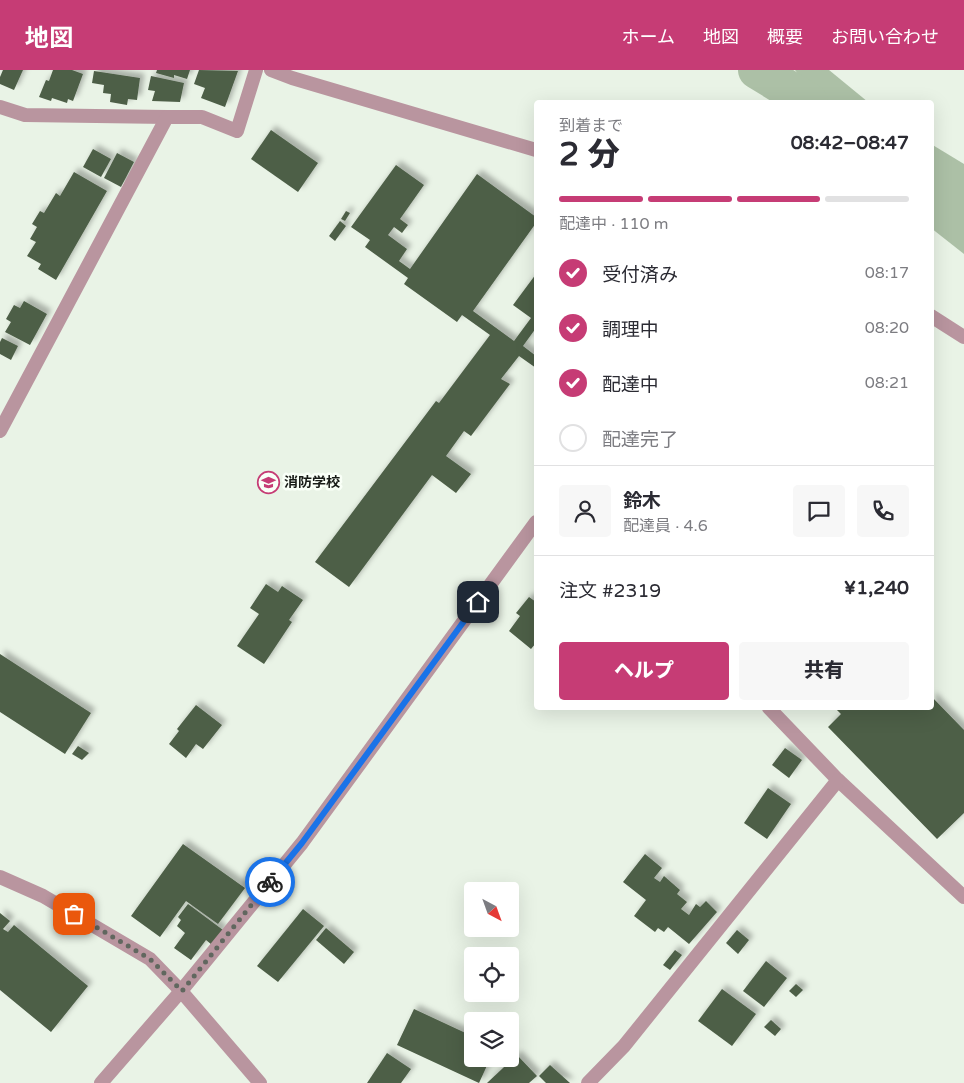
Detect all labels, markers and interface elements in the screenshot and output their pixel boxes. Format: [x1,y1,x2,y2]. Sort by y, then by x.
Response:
text: 地図 [25,24,73,53]
text: ホーム [622,26,675,48]
text: 地図 [703,26,739,48]
text: 概要 [767,26,803,48]
text: お問い合わせ [831,26,939,48]
text: 到着まで [559,116,623,136]
text: 08:42–08:47 [791,132,909,154]
text: 2 分 [559,136,619,174]
text: 配達中 · 110 m [559,214,668,234]
icon: check [559,259,587,287]
text: 08:17 [865,263,909,283]
text: 受付済み [602,264,678,286]
icon: check [559,314,587,342]
text: 08:20 [865,318,909,338]
text: 調理中 [602,319,659,341]
icon: check [559,369,587,397]
text: 08:21 [865,373,909,393]
text: 配達中 [602,374,659,396]
text: 配達完了 [602,429,678,451]
school or university icon: 消防学校 [256,470,280,494]
place label: 消防学校 [284,474,340,491]
button: person [559,485,611,537]
button: chat [793,485,845,537]
button: phone [857,485,909,537]
text: 鈴木 [623,490,661,512]
text: 配達員 · 4.6 [623,516,708,536]
text: ¥1,240 [844,577,909,599]
text: 注文 #2319 [559,580,661,602]
pin [457,581,499,623]
icon: home [464,588,492,616]
button: ヘルプ [559,642,729,700]
button: 共有 [739,642,909,700]
courier [245,857,295,907]
icon: bike [256,868,284,896]
north arrow [464,882,519,938]
map controls [464,882,519,1067]
pin [53,893,95,935]
icon: bag [60,900,88,928]
button: locate [464,947,519,1002]
button: layers [464,1012,519,1067]

